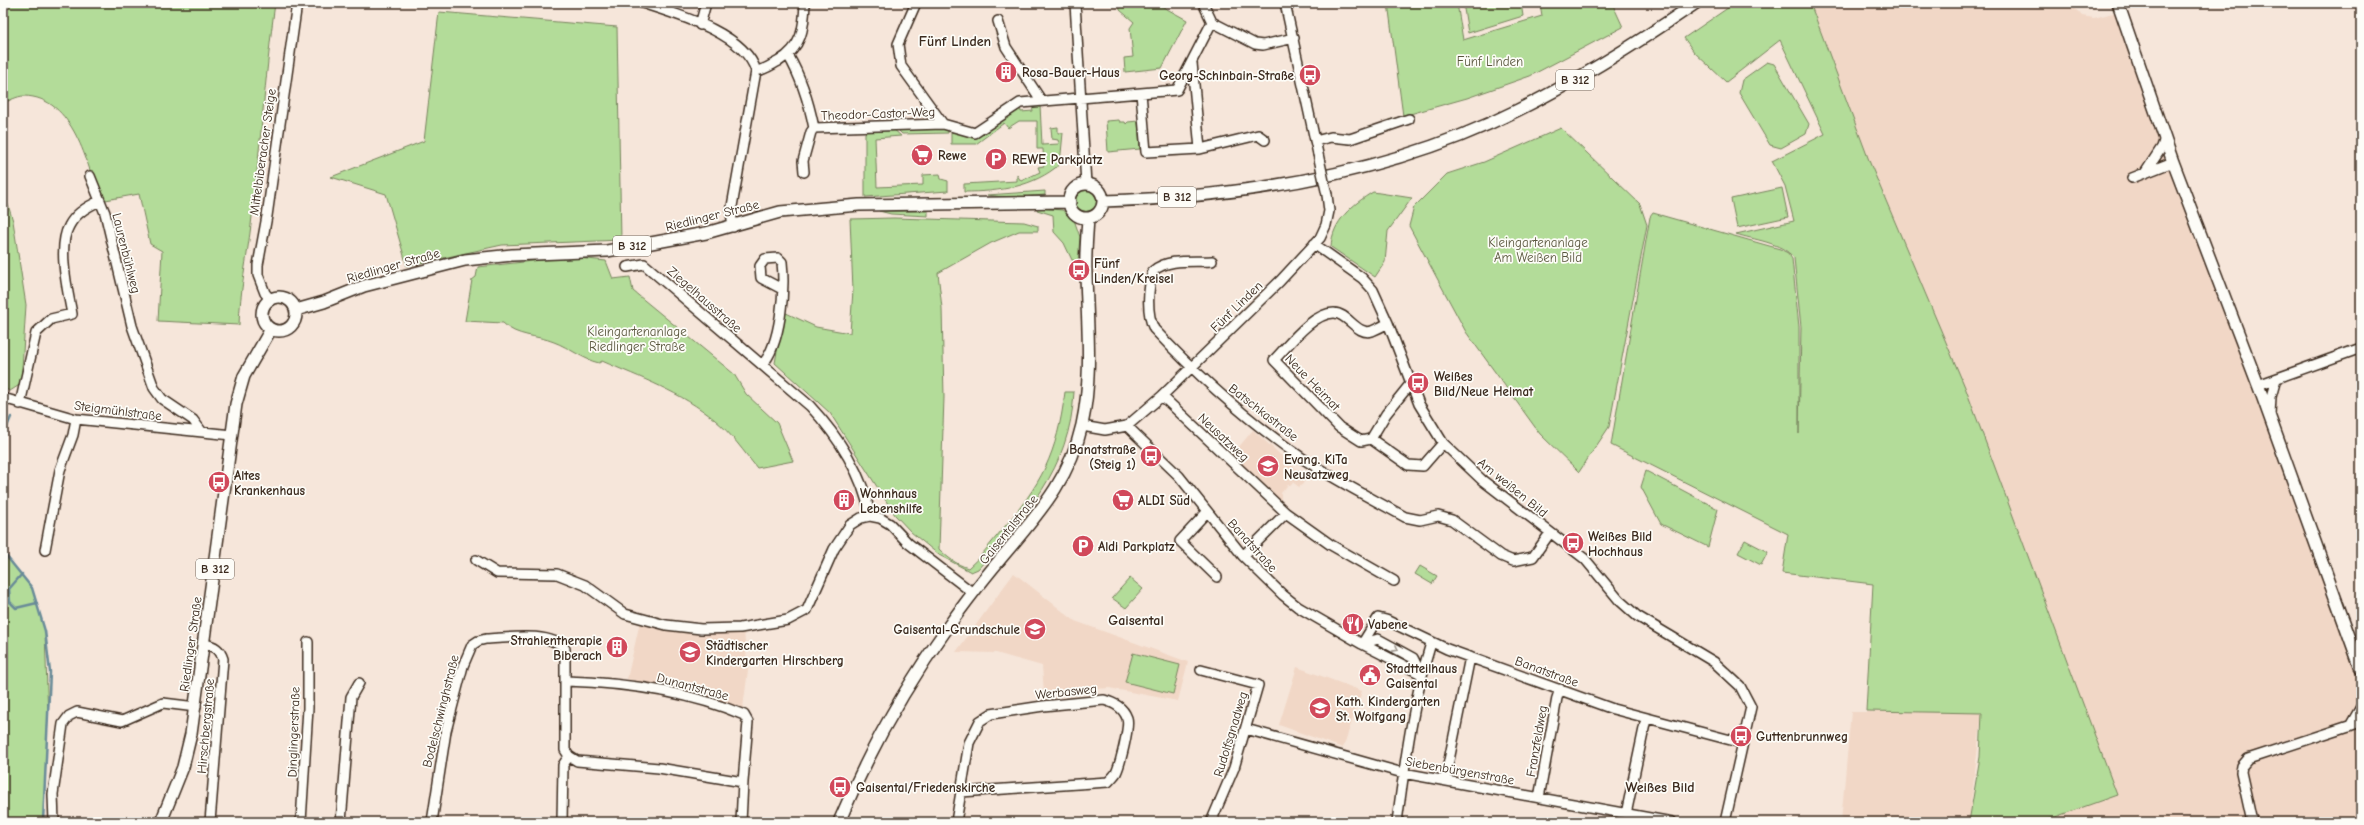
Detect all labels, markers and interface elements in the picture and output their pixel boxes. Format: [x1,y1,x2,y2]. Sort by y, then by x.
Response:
district label: Fünf Linden [919,33,991,50]
park label: Fünf Linden [1457,54,1523,69]
building icon: Rosa-Bauer-Haus [993,59,1019,85]
bus stop icon: Georg-Schinbain-Straße [1297,62,1323,88]
place label: Rosa-Bauer-Haus [1022,65,1120,80]
place label: Georg-Schinbain-Straße [1159,68,1295,83]
road number: B 312 [1556,70,1594,90]
street label: Mittelbiberacher Steige [246,87,279,216]
street label: Theodor-Castor-Weg [821,104,935,123]
supermarket icon: Rewe [909,142,935,168]
parking icon: REWE Parkplatz [983,146,1009,172]
place label: Rewe [938,148,967,163]
place label: REWE Parkplatz [1012,152,1103,167]
road number: B 312 [1158,187,1196,207]
street label: Riedlinger Straße [664,196,761,234]
street label: Laurenbühlweg [109,211,144,295]
park label: Kleingartenanlage Am Weißen Bild [1488,235,1588,265]
road number: B 312 [613,236,651,256]
street label: Riedlinger Straße [345,245,442,286]
place label: Fünf Linden/Kreisel [1094,256,1174,286]
bus stop icon: Fünf Linden/Kreisel [1066,257,1092,283]
street label: Ziegelhausstraße [665,263,745,336]
street label: Fünf Linden [1207,278,1265,335]
park label: Kleingartenanlage Riedlinger Straße [587,324,687,354]
street label: Neue Heimat [1282,351,1344,415]
place label: Weißes Bild/Neue Heimat [1434,369,1534,399]
bus stop icon: Weißes Bild/Neue Heimat [1405,370,1431,396]
street label: Batschkastraße [1226,381,1302,444]
street label: Steigmühlstraße [73,398,163,423]
street label: Neusatzweg [1195,410,1252,465]
place label: Banatstraße (Steig 1) [1069,442,1137,472]
bus stop icon: Banatstraße (Steig 1) [1138,443,1164,469]
place label: Evang. KiTa Neusatzweg [1284,452,1349,482]
school or university icon: Evang. KiTa Neusatzweg [1255,453,1281,479]
street label: Am weißen Bild [1475,455,1551,520]
place label: Altes Krankenhaus [234,468,306,498]
bus stop icon: Altes Krankenhaus [206,469,232,495]
place label: Wohnhaus Lebenshilfe [860,486,923,516]
building icon: Wohnhaus Lebenshilfe [831,487,857,513]
supermarket icon: ALDI Süd [1110,487,1136,513]
street label: Gaisentalstraße [976,491,1041,567]
place label: ALDI Süd [1138,493,1190,508]
street label: Banatstraße [1225,516,1281,575]
place label: Weißes Bild Hochhaus [1588,529,1652,559]
bus stop icon: Weißes Bild Hochhaus [1560,530,1586,556]
parking icon: Aldi Parkplatz [1070,533,1096,559]
place label: Aldi Parkplatz [1098,539,1175,554]
road number: B 312 [196,559,234,579]
street label: Riedlinger Straße [176,595,205,693]
restaurant icon: Vabene [1340,611,1366,637]
district label: Gaisental [1108,612,1164,629]
school or university icon: Gaisental-Grundschule [1022,616,1048,642]
place label: Vabene [1368,617,1408,632]
place label: Gaisental-Grundschule [893,622,1021,637]
place label: Strahlentherapie Biberach [511,633,603,663]
building icon: Strahlentherapie Biberach [604,634,630,660]
place label: Städtischer Kindergarten Hirschberg [706,638,844,668]
school or university icon: Städtischer Kindergarten Hirschberg [677,639,703,665]
one-way arrow [1392,644,1400,651]
street label: Bodelschwinghstraße [419,653,462,769]
street label: Banatstraße [1513,653,1581,690]
place label: Stadtteilhaus Gaisental [1386,661,1457,691]
public building icon: Stadtteilhaus Gaisental [1357,662,1383,688]
street label: Dunantstraße [655,670,731,703]
street label: Hirschbergstraße [194,677,217,774]
street label: Werbasweg [1034,681,1098,702]
street label: Dinglingerstraße [284,686,303,778]
street label: Rudolfsgnadweg [1210,690,1251,779]
place label: Kath. Kindergarten St. Wolfgang [1336,694,1440,724]
school or university icon: Kath. Kindergarten St. Wolfgang [1307,695,1333,721]
street label: Franzfeldweg [1523,704,1550,778]
bus stop icon: Guttenbrunnweg [1728,723,1754,749]
place label: Guttenbrunnweg [1756,729,1848,744]
street label: Siebenbürgenstraße [1404,754,1516,788]
bus stop icon: Gaisental/Friedenskirche [827,774,853,800]
district label: Weißes Bild [1625,779,1695,796]
place label: Gaisental/Friedenskirche [856,780,996,795]

